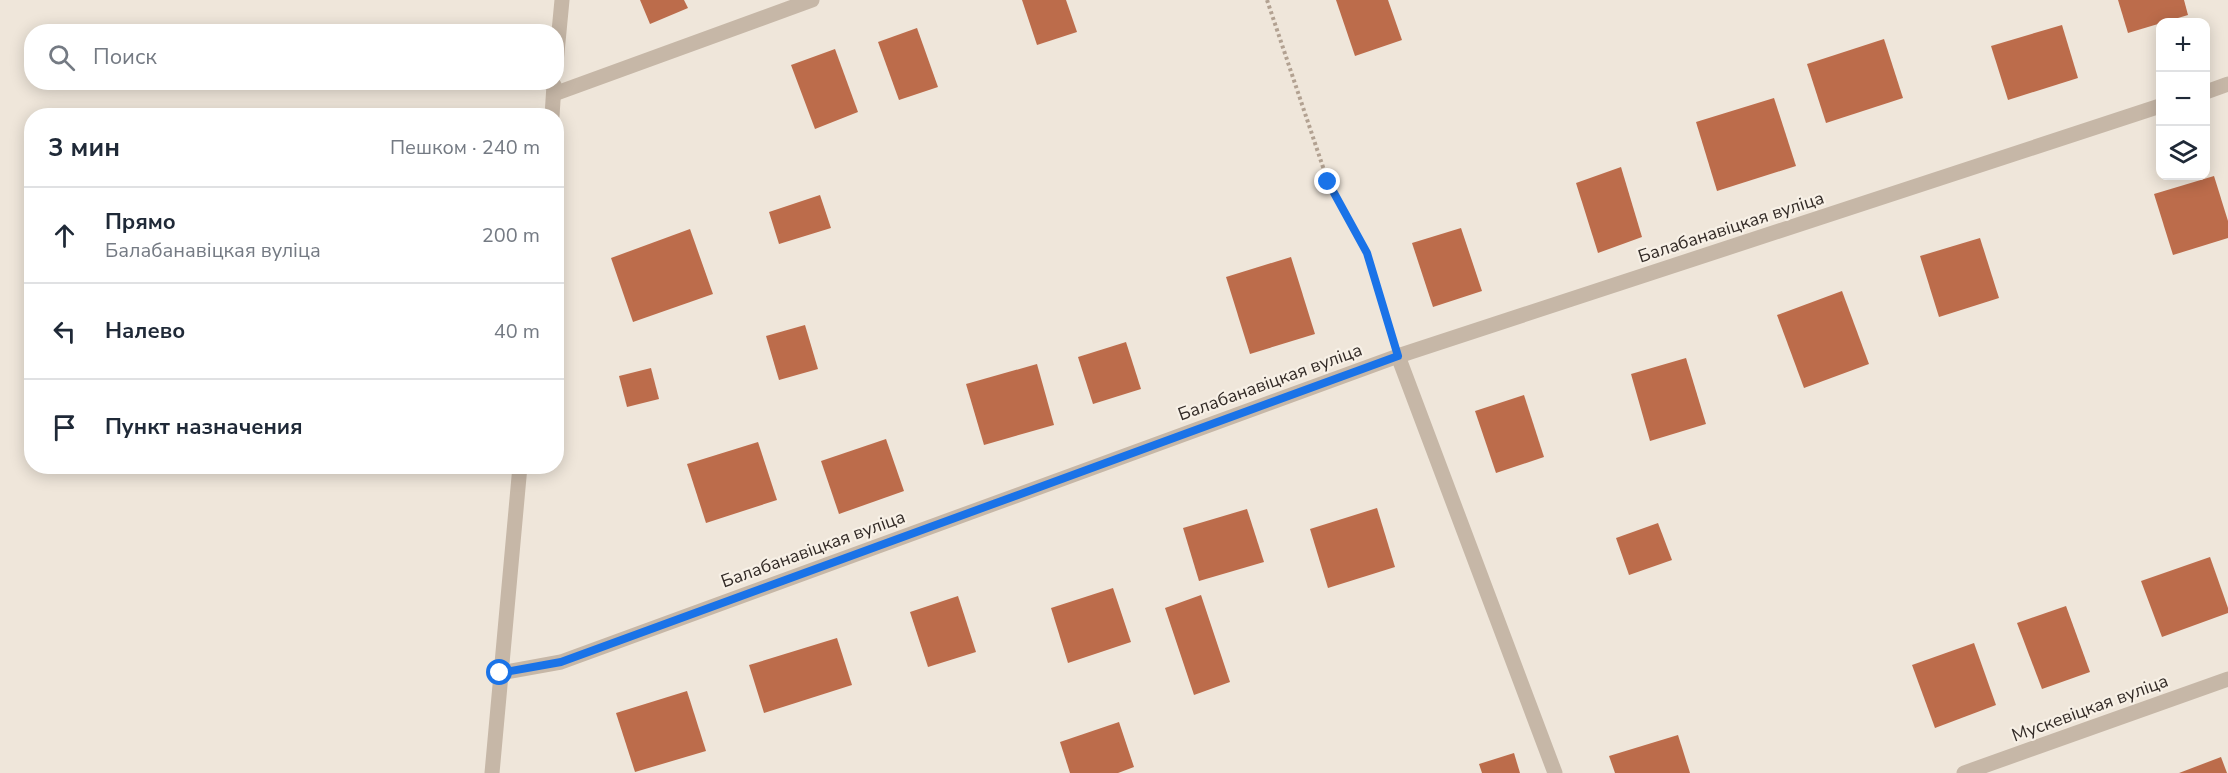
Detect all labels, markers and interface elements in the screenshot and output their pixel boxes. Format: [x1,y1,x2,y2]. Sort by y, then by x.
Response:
map controls [2156,18,2210,180]
button: + [2156,18,2210,72]
search box [24,24,564,90]
icon: search [45,41,78,74]
text: Поиск [93,42,157,72]
button: − [2156,72,2210,126]
button: layers [2156,126,2210,180]
text: 3 мин [48,130,120,165]
text: Пешком · 240 m [390,134,540,161]
route end [1314,168,1340,194]
street label: Балабанавіцкая вуліца [1635,186,1827,268]
text: Прямо [105,207,176,237]
icon: ahead [48,219,81,252]
text: 200 m [482,222,540,249]
text: Балабанавіцкая вуліца [105,237,321,264]
icon: left [48,315,81,348]
text: Налево [105,316,185,346]
text: 40 m [494,318,540,345]
street label: Балабанавіцкая вуліца [1175,338,1365,426]
icon: arrive [48,411,81,444]
text: Пункт назначения [105,412,303,442]
street label: Балабанавіцкая вуліца [718,505,908,593]
route start [486,659,512,685]
street label: Мускевіцкая вуліца [2008,669,2172,747]

